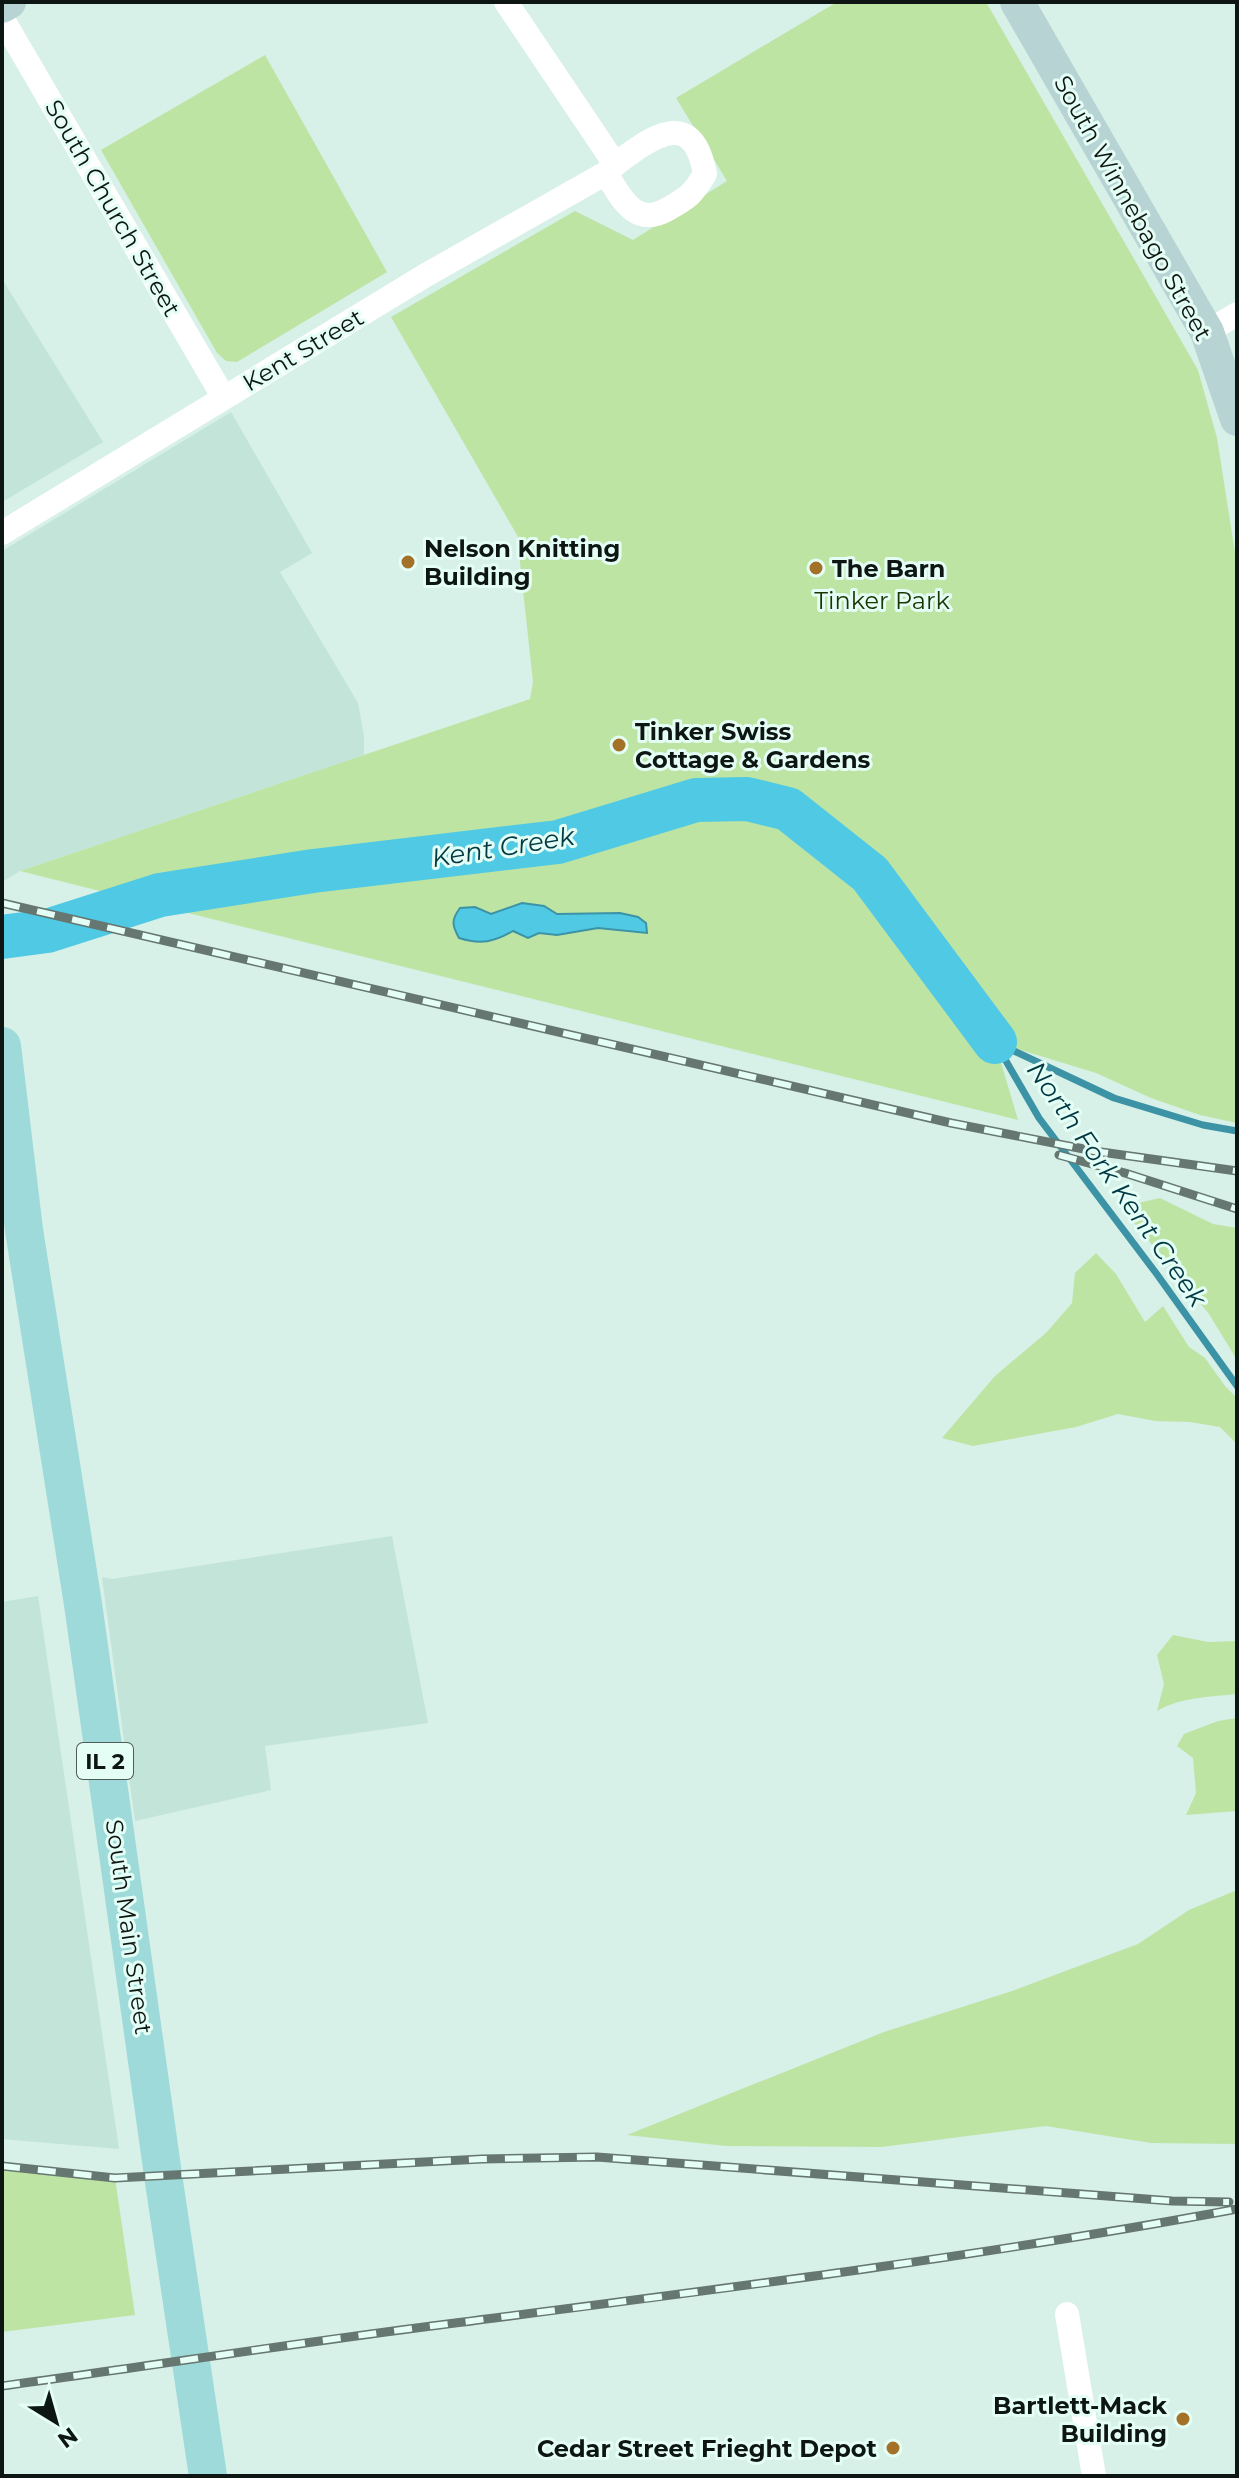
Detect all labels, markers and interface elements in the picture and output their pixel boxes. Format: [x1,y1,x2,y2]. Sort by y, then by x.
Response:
street label: South Winnebago Street [1048,70,1218,346]
street label: South Church Street [39,95,187,322]
street label: Kent Street [237,302,369,397]
place label: Nelson Knitting Building [424,534,620,591]
marker: Nelson Knitting Building [399,553,417,571]
place label: The Barn [832,554,945,583]
marker: The Barn [807,559,825,577]
park label: Tinker Park [814,586,950,615]
place label: Tinker Swiss Cottage & Gardens [635,717,871,774]
marker: Tinker Swiss Cottage & Gardens [610,736,628,754]
water label: Kent Creek [429,820,578,874]
water label: North Fork Kent Creek [1020,1055,1215,1314]
road number: IL 2 [77,1743,133,1779]
street label: South Main Street [100,1818,158,2037]
north arrow [16,2382,96,2462]
place label: Bartlett-Mack Building [993,2391,1167,2448]
marker: Bartlett-Mack Building [1174,2410,1192,2428]
text: N [53,2421,83,2454]
place label: Cedar Street Frieght Depot [537,2434,878,2463]
marker: Cedar Street Frieght Depot [884,2439,902,2457]

